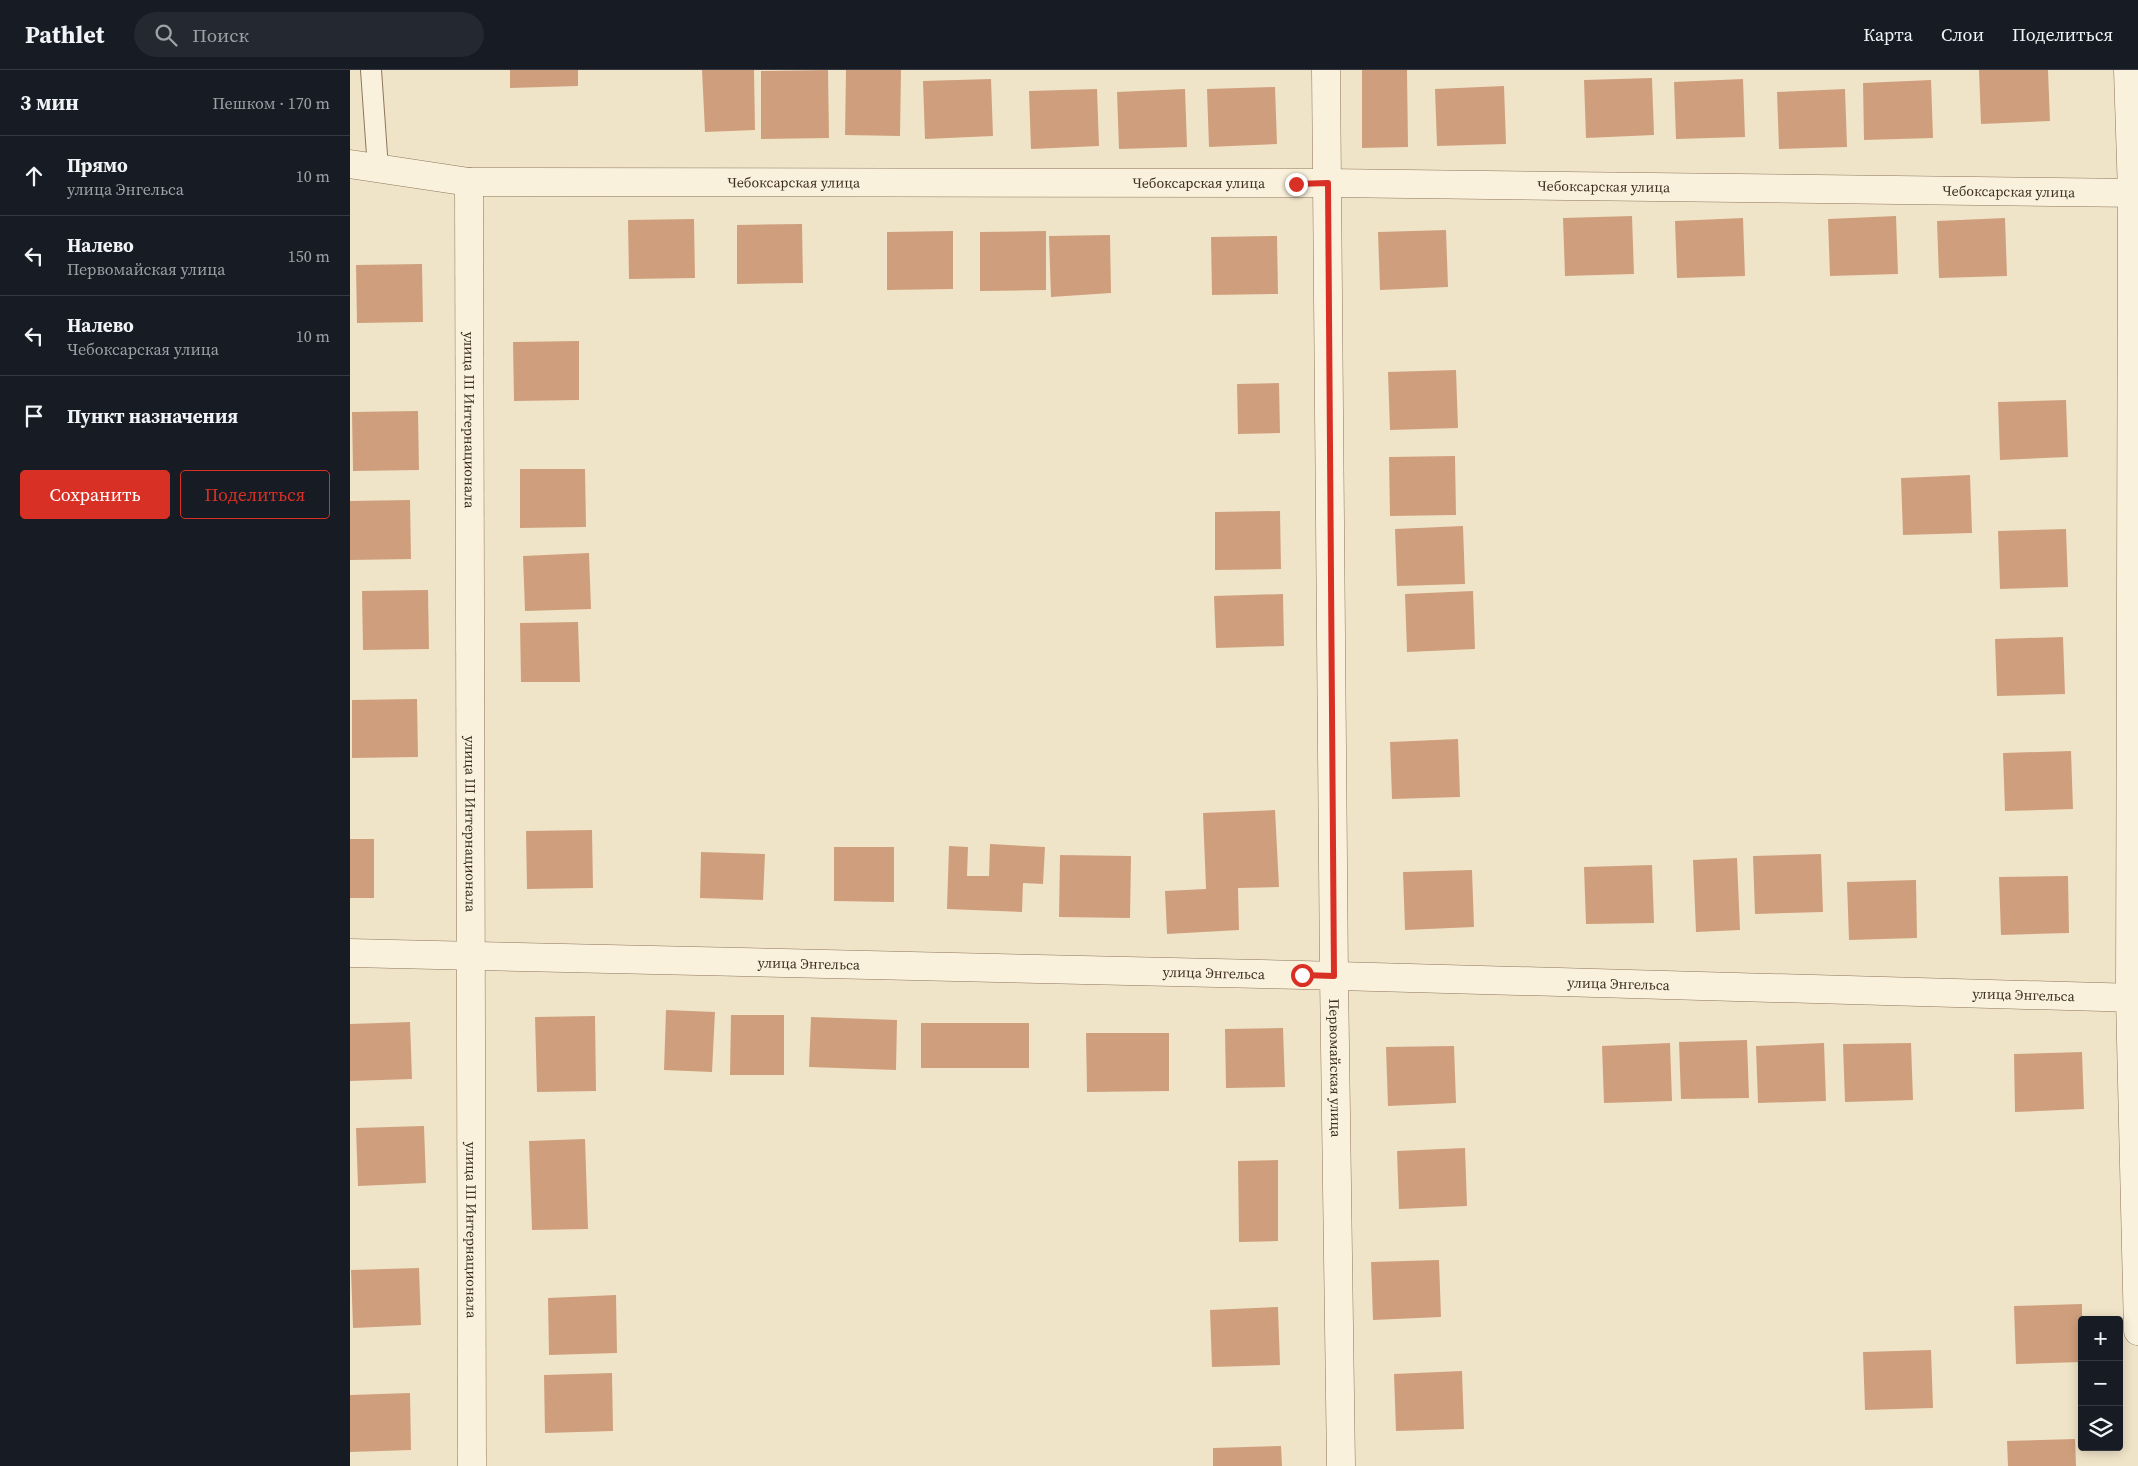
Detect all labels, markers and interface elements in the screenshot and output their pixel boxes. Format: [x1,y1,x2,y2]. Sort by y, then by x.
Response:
search box [134,12,484,57]
text: Pathlet [25,18,104,51]
icon: search [152,21,180,49]
text: Поиск [192,22,249,48]
text: Карта [1863,22,1913,47]
text: Слои [1941,22,1984,47]
text: Поделиться [2012,22,2113,47]
text: 3 мин [20,88,79,117]
text: Пешком · 170 m [212,92,330,114]
text: Прямо [67,152,128,178]
icon: ahead [20,162,48,190]
text: 10 m [296,165,330,187]
street label: Чебоксарская улица [727,172,861,192]
street label: Чебоксарская улица [1132,173,1266,193]
route end [1285,173,1308,196]
street label: Чебоксарская улица [1537,176,1671,197]
text: улица Энгельса [67,178,184,200]
street label: Чебоксарская улица [1942,181,2076,202]
text: Налево [67,232,134,258]
icon: left [20,242,48,270]
text: 150 m [288,245,330,267]
text: Первомайская улица [67,258,225,280]
text: Налево [67,312,134,338]
icon: left [20,322,48,350]
text: 10 m [296,325,330,347]
street label: улица III Интернационала [459,332,480,509]
text: Чебоксарская улица [67,338,219,360]
icon: arrive [20,402,48,430]
text: Пункт назначения [67,403,238,429]
button: Сохранить [20,470,170,519]
button: Поделиться [180,470,330,519]
street label: улица III Интернационала [460,736,481,913]
street label: улица Энгельса [757,952,861,975]
street label: улица Энгельса [1162,962,1266,984]
route start [1291,964,1314,987]
street label: улица Энгельса [1567,972,1671,995]
street label: улица Энгельса [1972,983,2076,1006]
street label: Первомайская улица [1324,998,1346,1138]
street label: улица III Интернационала [461,1142,482,1319]
map controls [2078,1316,2123,1451]
button: + [2078,1316,2123,1361]
button: − [2078,1361,2123,1406]
button: layers [2078,1406,2123,1451]

